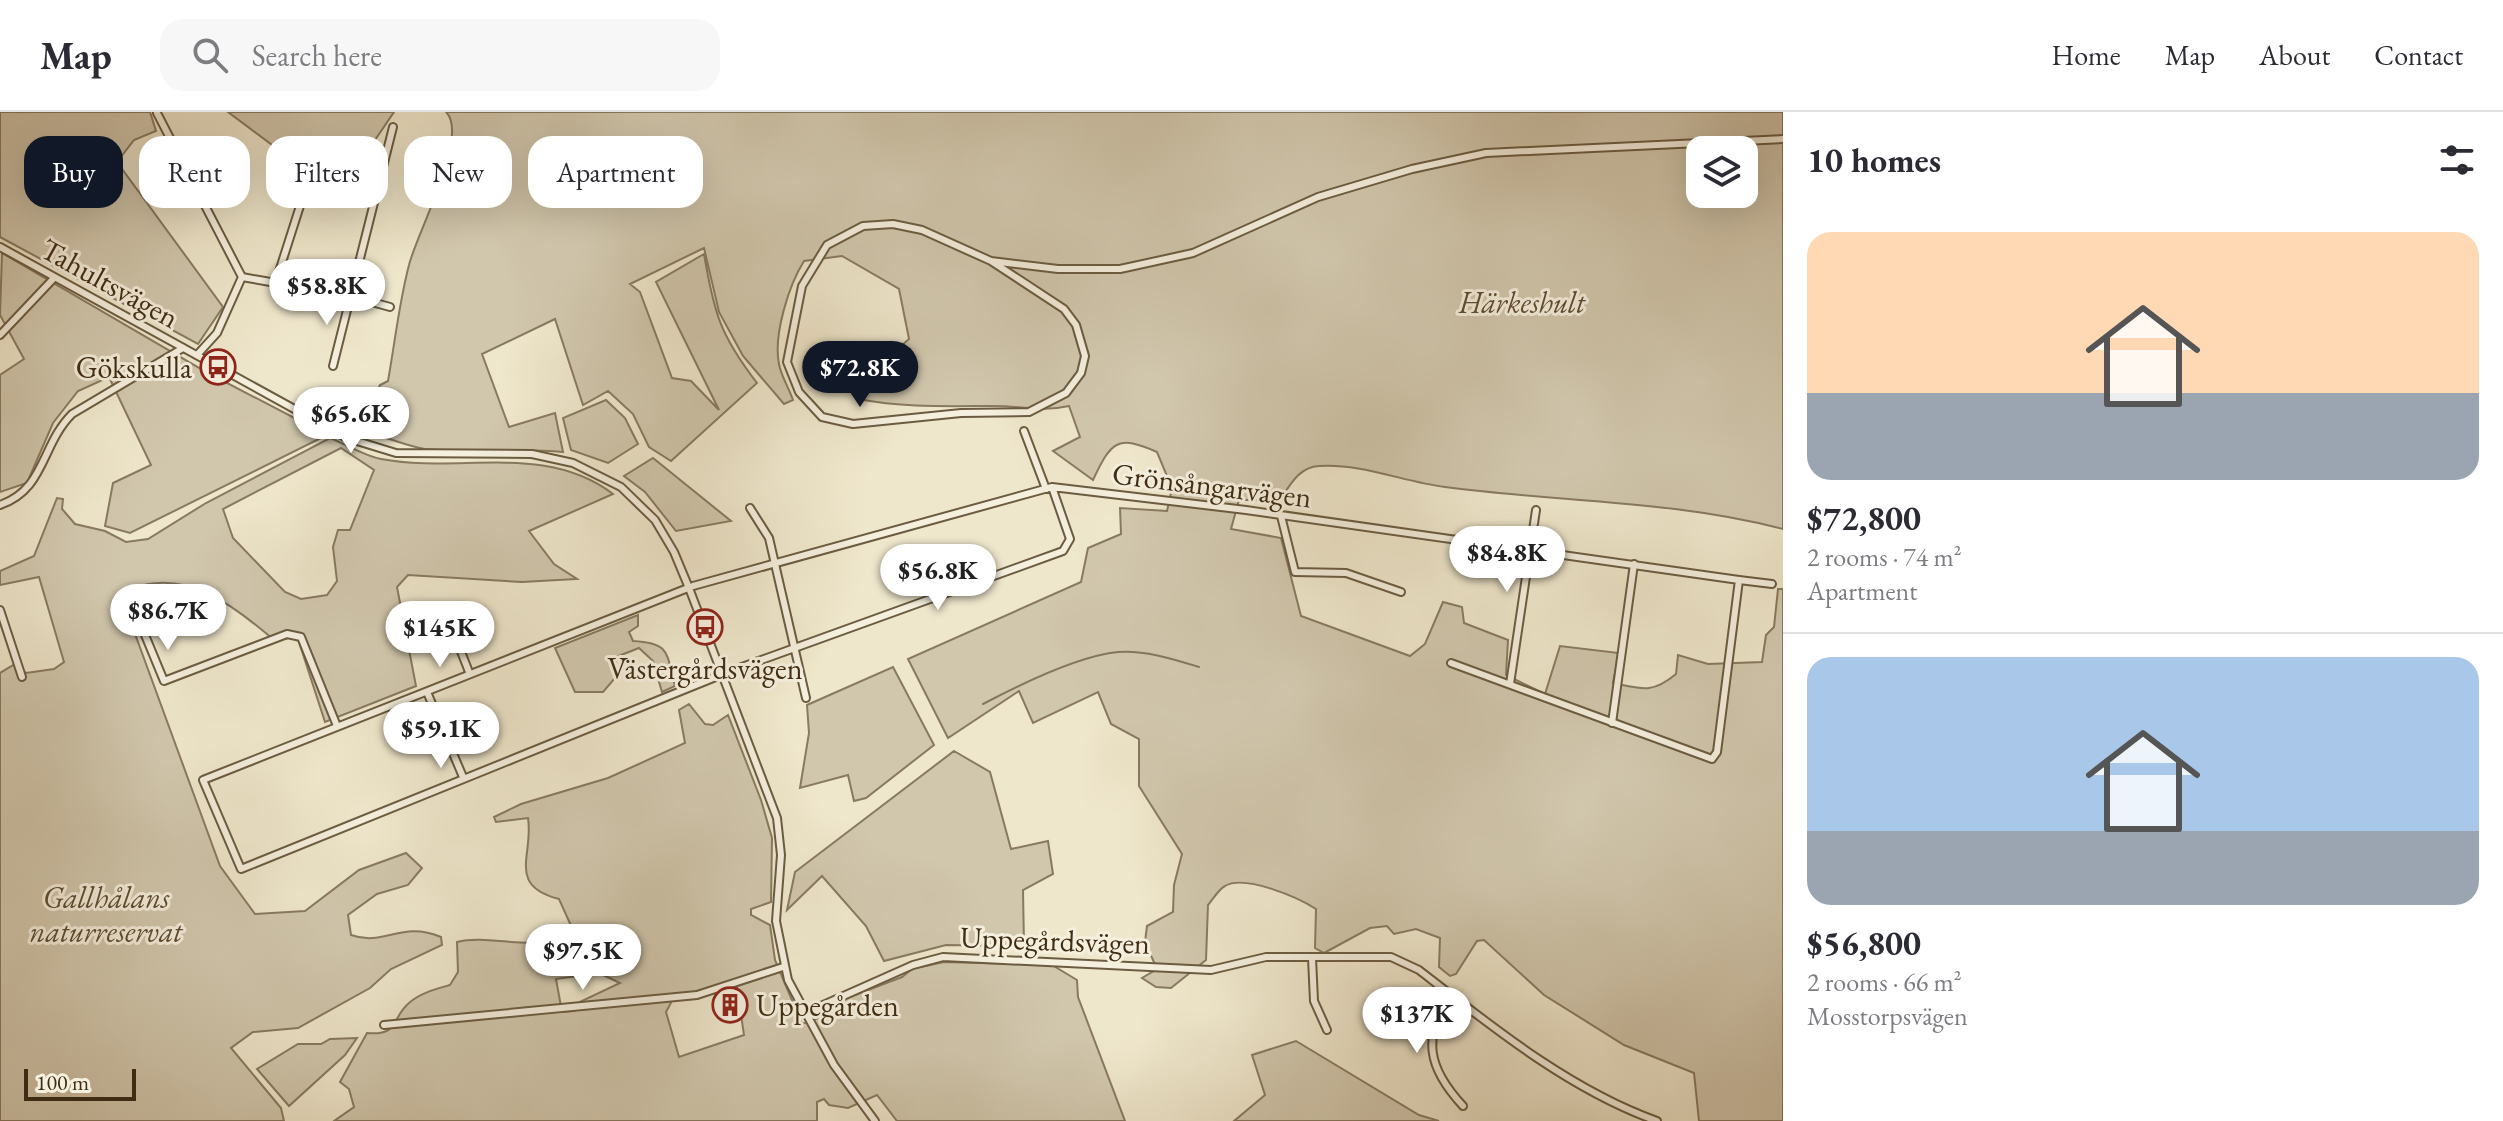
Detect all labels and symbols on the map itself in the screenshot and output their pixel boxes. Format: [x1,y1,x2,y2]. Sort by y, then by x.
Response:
street label: Tahultsvägen [34,229,186,337]
pin: $58.8K [262,259,392,327]
park label: Härkeshult [1458,283,1586,322]
pin: $72.8K [795,341,925,409]
place label: Gökskulla [76,348,192,387]
bus stop icon: Gökskulla [199,348,237,386]
pin: $65.6K [286,387,416,455]
street label: Grönsångarvägen [1110,453,1314,517]
pin: $84.8K [1442,526,1572,594]
pin: $56.8K [873,544,1003,612]
pin: $86.7K [103,584,233,652]
pin: $145K [384,601,496,669]
bus stop icon: Västergårdsvägen [686,608,724,646]
place label: Västergårdsvägen [607,649,803,688]
pin: $59.1K [376,702,506,770]
park label: Gallhålans naturreservat [30,878,184,951]
street label: Uppegårdsvägen [959,917,1151,963]
pin: $97.5K [518,924,648,992]
building icon: Uppegården [711,986,749,1024]
place label: Uppegården [756,986,899,1025]
pin: $137K [1361,987,1473,1055]
scale bar [24,1065,136,1101]

